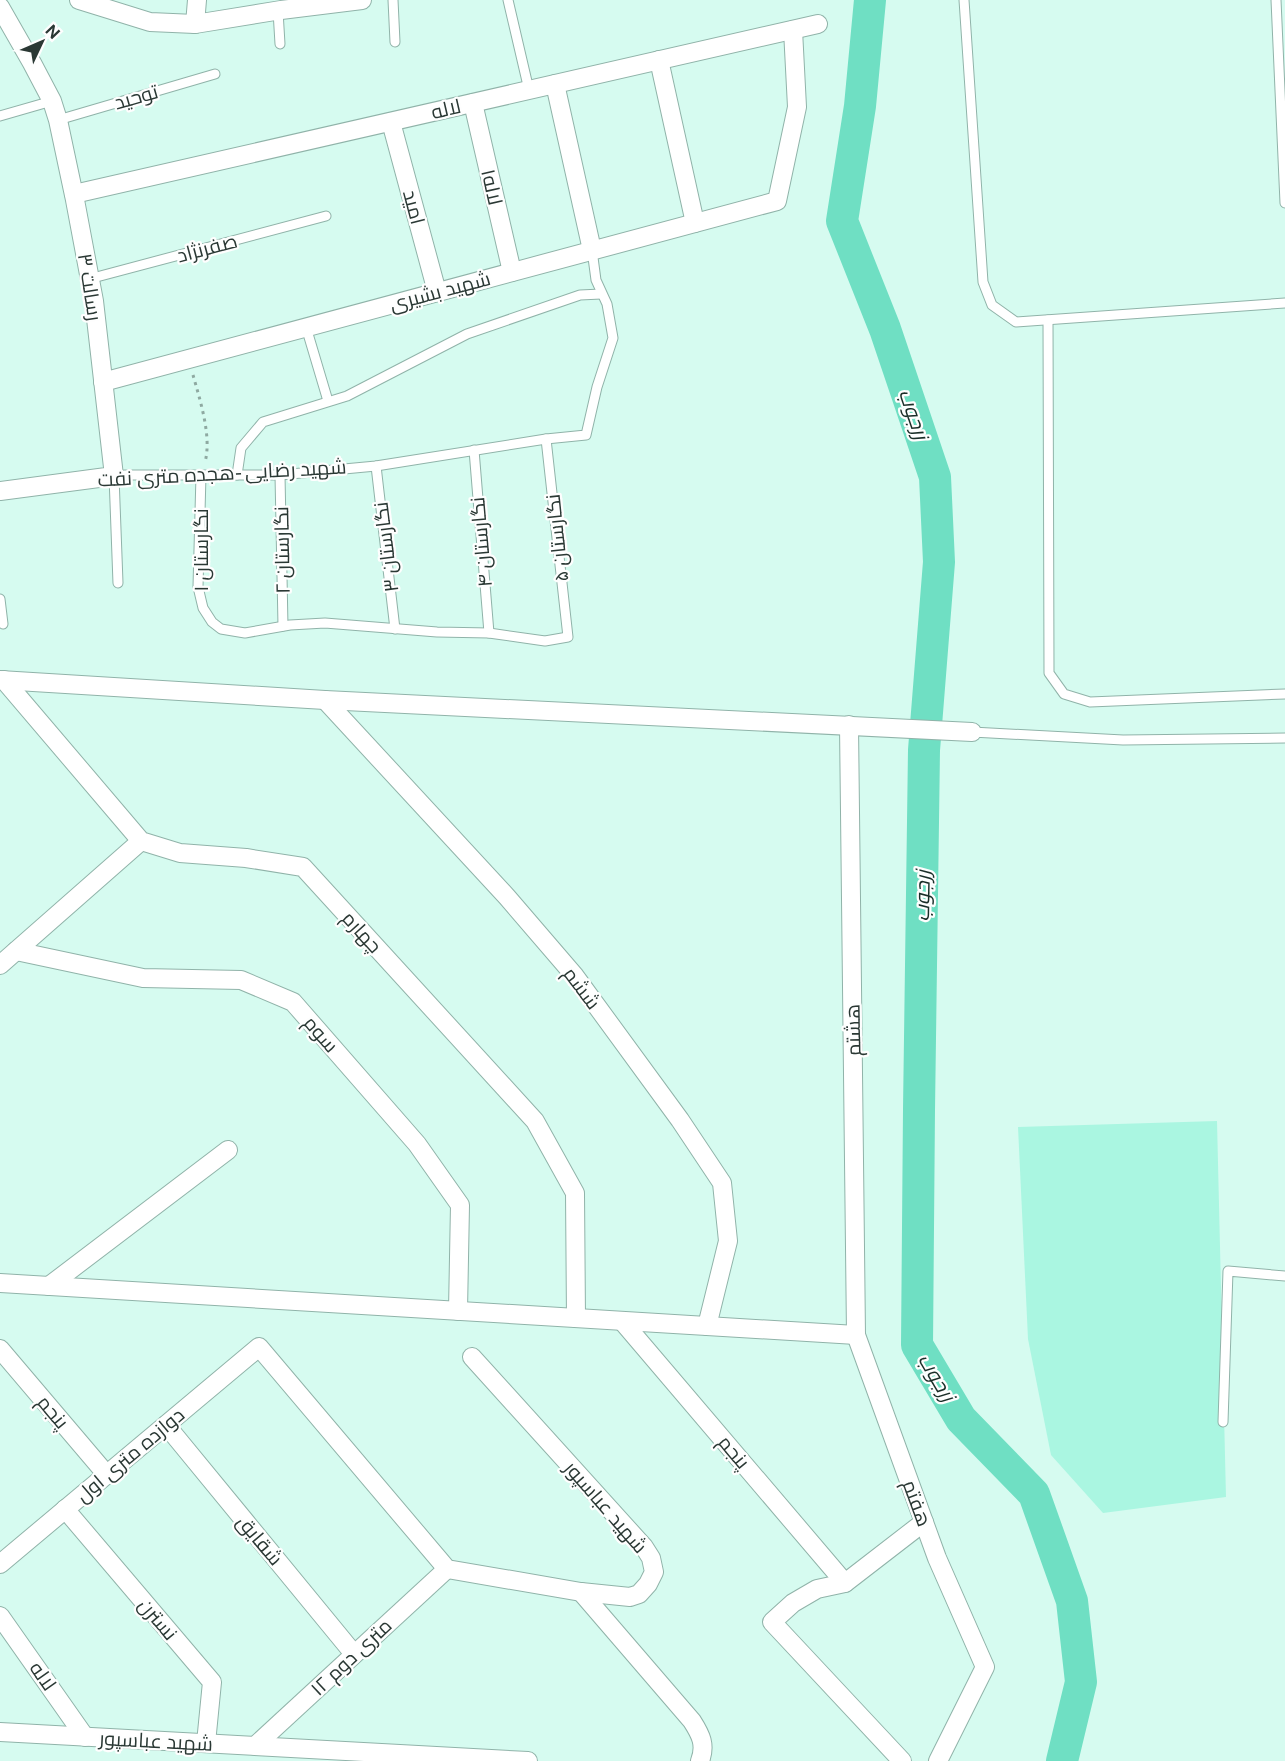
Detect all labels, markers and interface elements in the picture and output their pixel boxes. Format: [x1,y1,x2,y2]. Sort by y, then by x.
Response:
north arrow [12,12,72,72]
text: N [41,21,64,43]
street label: توحید [111,79,161,115]
street label: لاله [429,94,463,124]
street label: لاله۱ [476,167,508,207]
street label: امید [398,187,430,227]
street label: صفرنژاد [174,228,240,268]
street label: رسالت ۳ [73,252,107,322]
street label: شهید بشیری [387,266,493,317]
water label: زرجوب [894,386,935,445]
street label: شهید رضایی -هجده متری نفت [97,454,347,493]
street label: نگارستان ۵ [540,493,575,583]
street label: نگارستان ۴ [465,496,498,588]
street label: نگارستان ۳ [369,500,404,593]
street label: نگارستان ۲ [269,506,296,594]
street label: نگارستان ۱ [189,508,214,592]
water label: زرجوب [909,868,935,922]
street label: چهارم [336,906,387,959]
street label: ششم [557,962,606,1015]
street label: هشتم [841,1004,867,1056]
street label: سوم [297,1011,343,1059]
water label: زرجوب [913,1349,962,1408]
street label: پنجم [31,1390,74,1435]
street label: دوازده متری اول [71,1403,190,1508]
street label: پنجم [712,1430,755,1475]
street label: شهید عباسپور [558,1455,652,1559]
street label: هفتم [896,1476,936,1530]
street label: شقایق [231,1510,288,1571]
street label: نسترن [133,1593,183,1646]
street label: ۱۲ متری دوم [305,1613,398,1702]
street label: لاله [25,1657,61,1695]
street label: شهید عباسپور [97,1726,214,1757]

